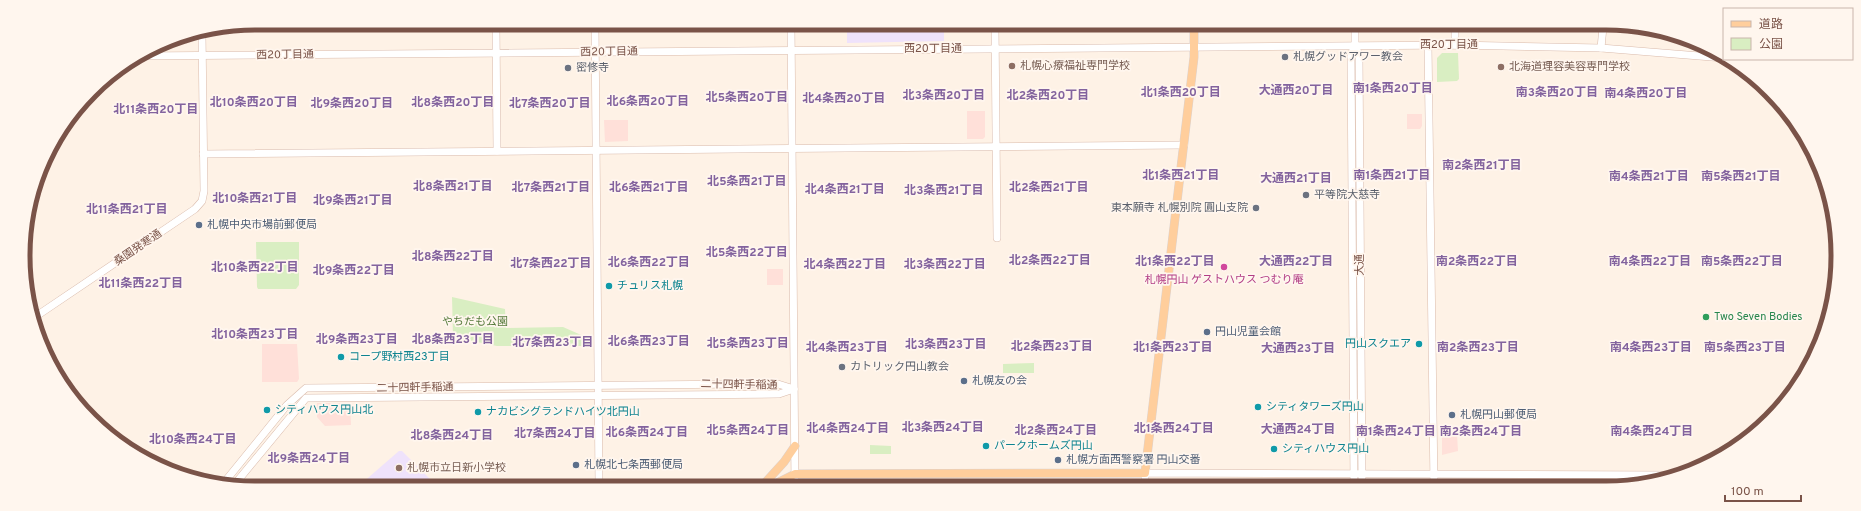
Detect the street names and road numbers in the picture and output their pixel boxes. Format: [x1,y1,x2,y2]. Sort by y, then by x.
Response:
street label: 西20丁目通 [1420,38,1478,52]
street label: 西20丁目通 [904,42,962,56]
street label: 西20丁目通 [580,44,638,60]
street label: 西20丁目通 [256,47,314,63]
street label: 桑園発寒通 [111,227,165,269]
street label: 大通 [1353,254,1367,276]
street label: 二十四軒手稲通 [700,377,778,393]
street label: 二十四軒手稲通 [376,380,454,396]

